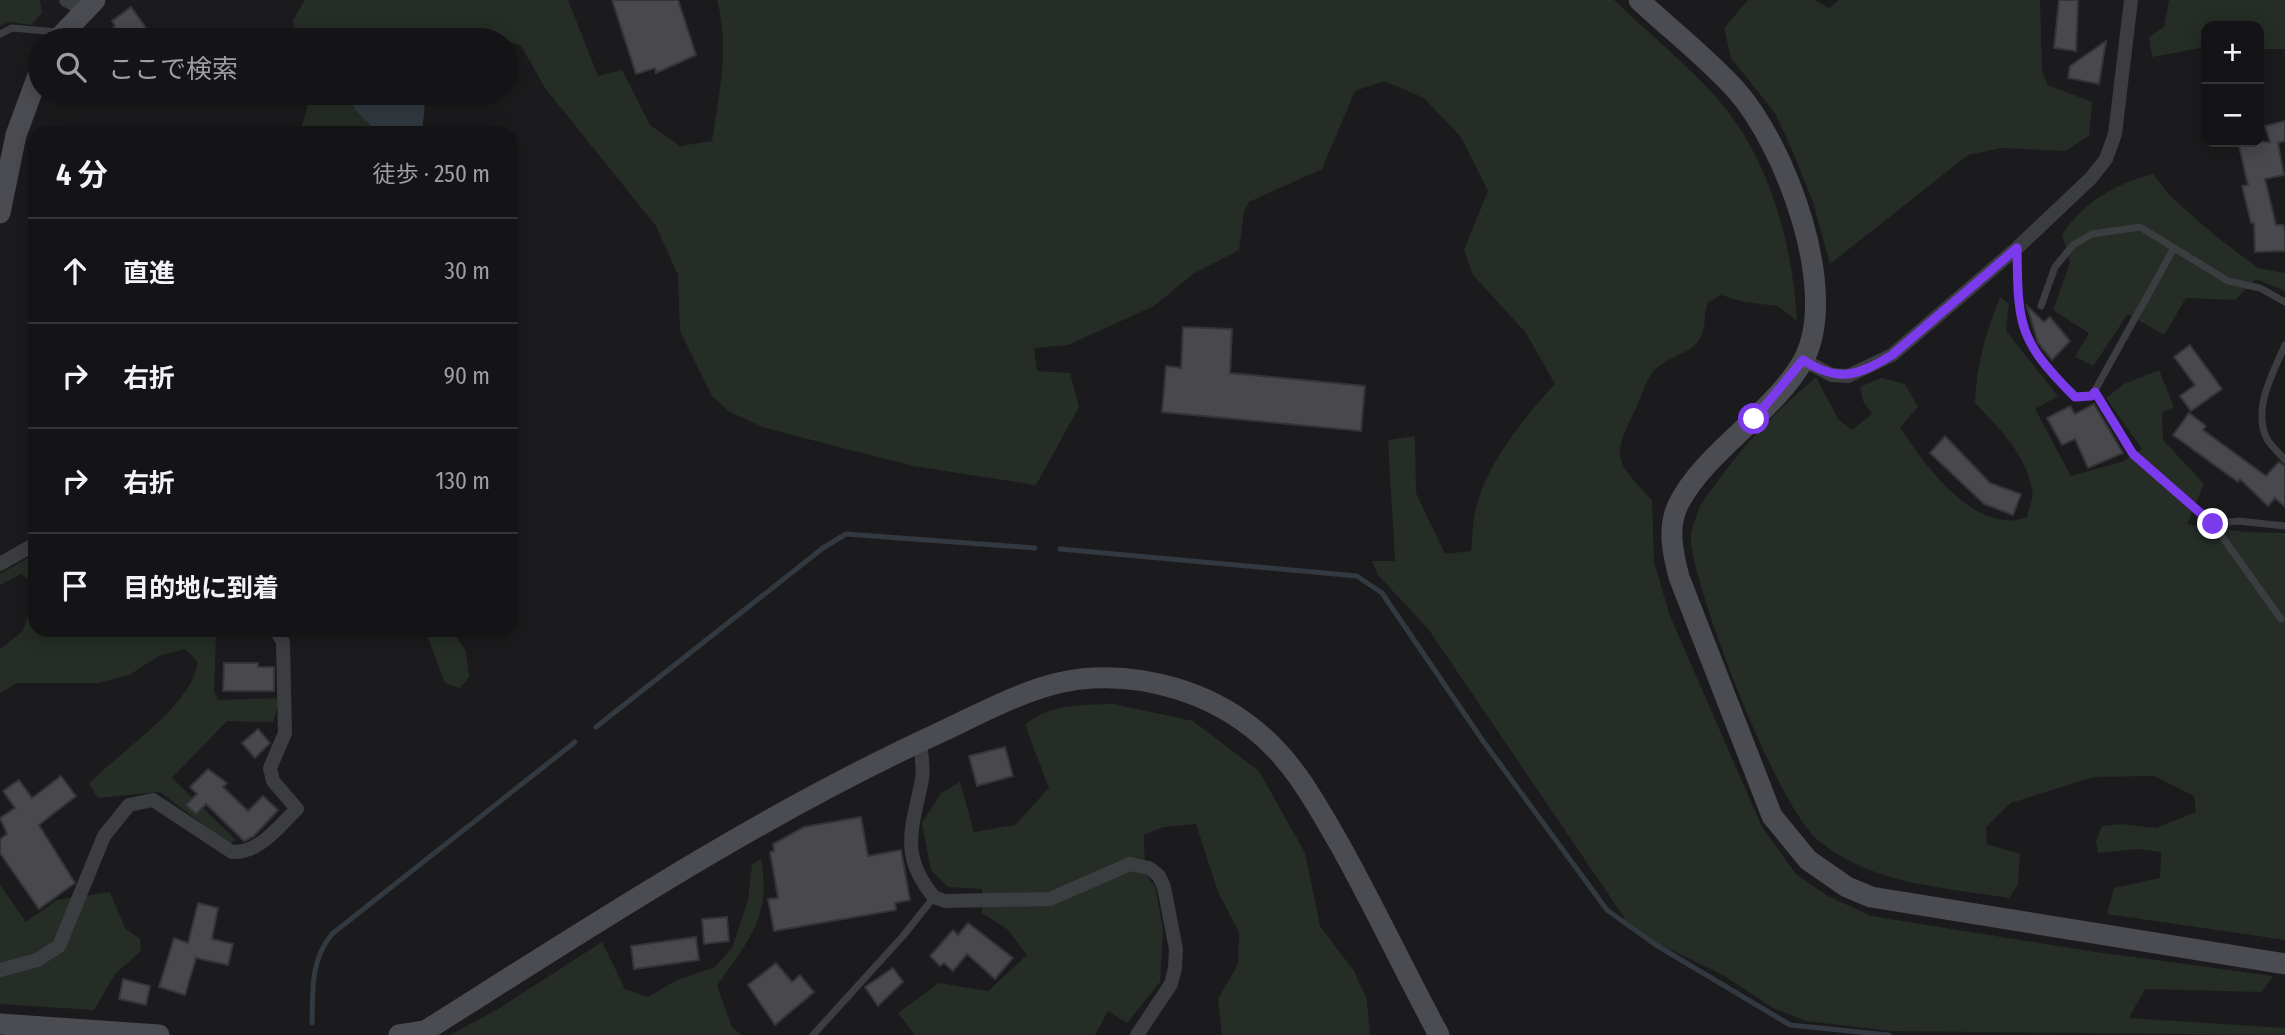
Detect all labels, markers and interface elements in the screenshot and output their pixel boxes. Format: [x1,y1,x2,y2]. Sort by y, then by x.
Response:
map controls [2201,21,2264,147]
button: + [2201,21,2264,84]
search box [28,28,518,105]
icon: search [52,48,90,86]
text: ここで検索 [108,54,238,85]
button: − [2201,84,2264,147]
text: 4 分 [56,157,108,193]
text: 徒歩 · 250 m [373,160,490,188]
icon: ahead [56,252,94,290]
text: 30 m [445,257,490,285]
text: 直進 [123,258,175,289]
icon: right [56,357,94,395]
text: 90 m [444,362,490,390]
text: 右折 [123,363,175,394]
route start [1738,403,1769,434]
icon: right [56,462,94,500]
text: 130 m [436,467,490,495]
text: 右折 [123,468,175,499]
route end [2197,508,2228,539]
icon: arrive [56,567,94,605]
text: 目的地に到着 [123,573,279,604]

